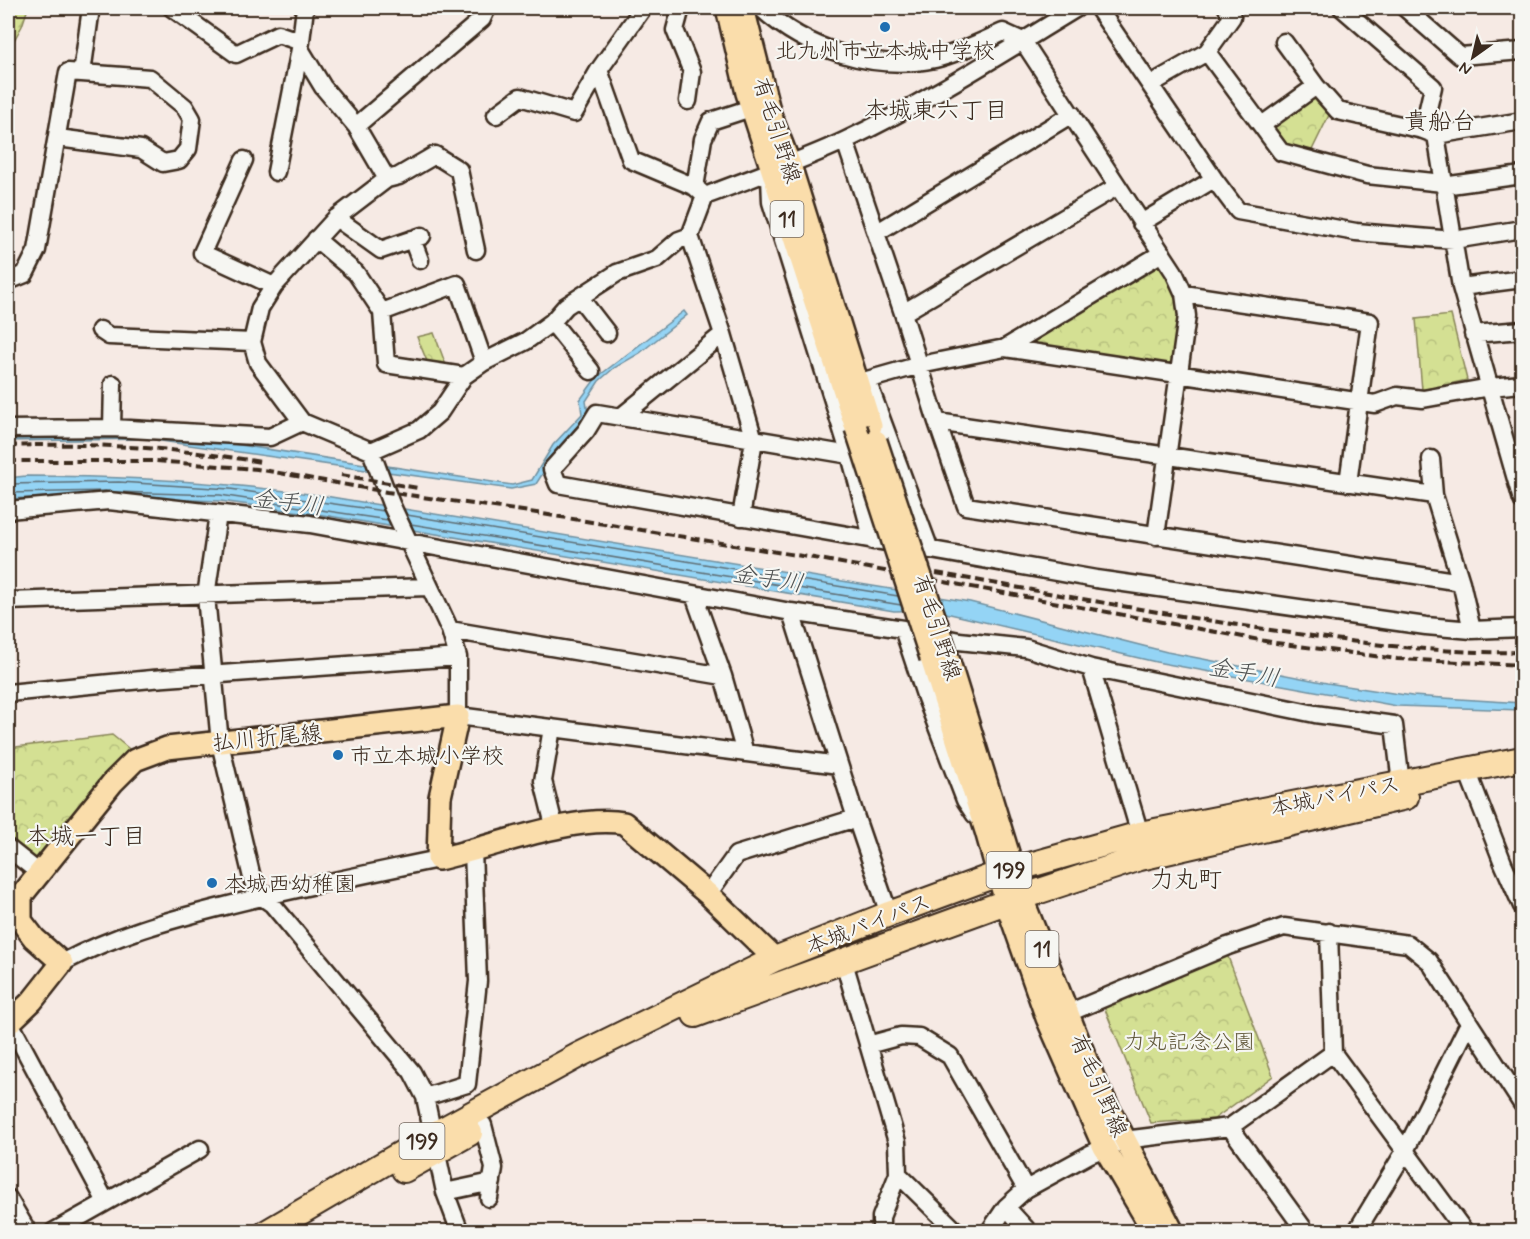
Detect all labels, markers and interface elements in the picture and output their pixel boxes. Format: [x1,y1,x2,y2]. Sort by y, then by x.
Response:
marker: 北九州市立本城中学校 [878,20,892,34]
north arrow [1443,27,1503,87]
place label: 北九州市立本城中学校 [775,38,995,66]
text: N [1455,57,1476,80]
street label: 有毛引野線 [746,74,806,187]
district label: 本城東六丁目 [864,96,1008,127]
district label: 貴船台 [1404,107,1476,138]
road number: 11 [770,201,804,237]
water label: 金手川 [250,484,325,523]
water label: 金手川 [730,559,806,600]
street label: 有毛引野線 [906,571,966,684]
water label: 金手川 [1206,652,1282,695]
street label: 払川折尾線 [211,719,323,759]
place label: 市立本城小学校 [350,743,504,771]
marker: 市立本城小学校 [331,748,345,762]
street label: 本城バイパス [1268,771,1403,823]
district label: 本城一丁目 [26,822,146,853]
road number: 199 [986,852,1032,888]
district label: 力丸町 [1150,865,1222,896]
place label: 本城西幼稚園 [224,871,356,899]
marker: 本城西幼稚園 [205,876,219,890]
street label: 本城バイパス [802,888,935,962]
road number: 11 [1026,931,1058,967]
park label: 力丸記念公園 [1123,1029,1255,1057]
street label: 有毛引野線 [1063,1030,1133,1142]
road number: 199 [400,1123,444,1159]

